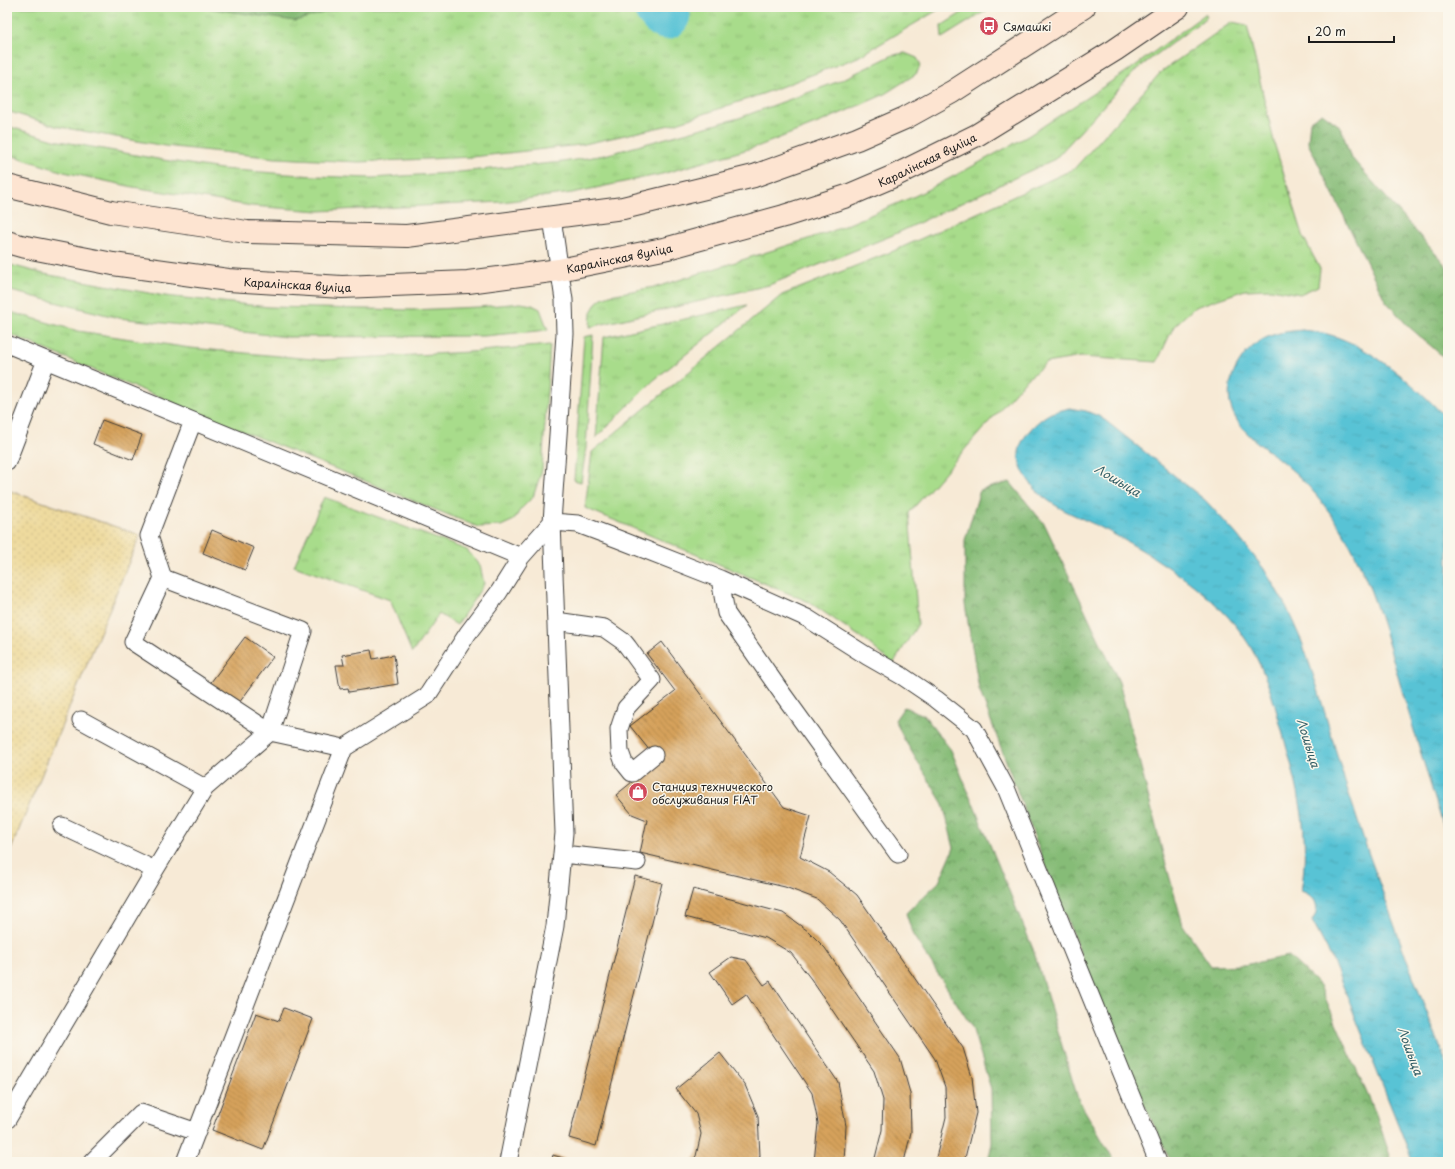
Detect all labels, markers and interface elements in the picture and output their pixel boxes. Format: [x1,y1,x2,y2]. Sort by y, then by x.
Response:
bus stop icon: Сямашкі [978,15,1000,37]
place label: Сямашкі [1003,18,1051,35]
scale bar [1309,18,1394,44]
text: 20 m [1315,22,1346,40]
street label: Каралінская вуліца [875,128,979,191]
street label: Каралінская вуліца [565,239,674,277]
street label: Каралінская вуліца [243,272,352,296]
water label: Лошыца [1092,459,1145,501]
water label: Лошыца [1293,716,1325,770]
place label: Станция технического обслуживания FIAT [652,778,773,808]
shop icon: Станция технического обслуживания FIAT [627,781,649,803]
water label: Лошыца [1394,1024,1428,1078]

